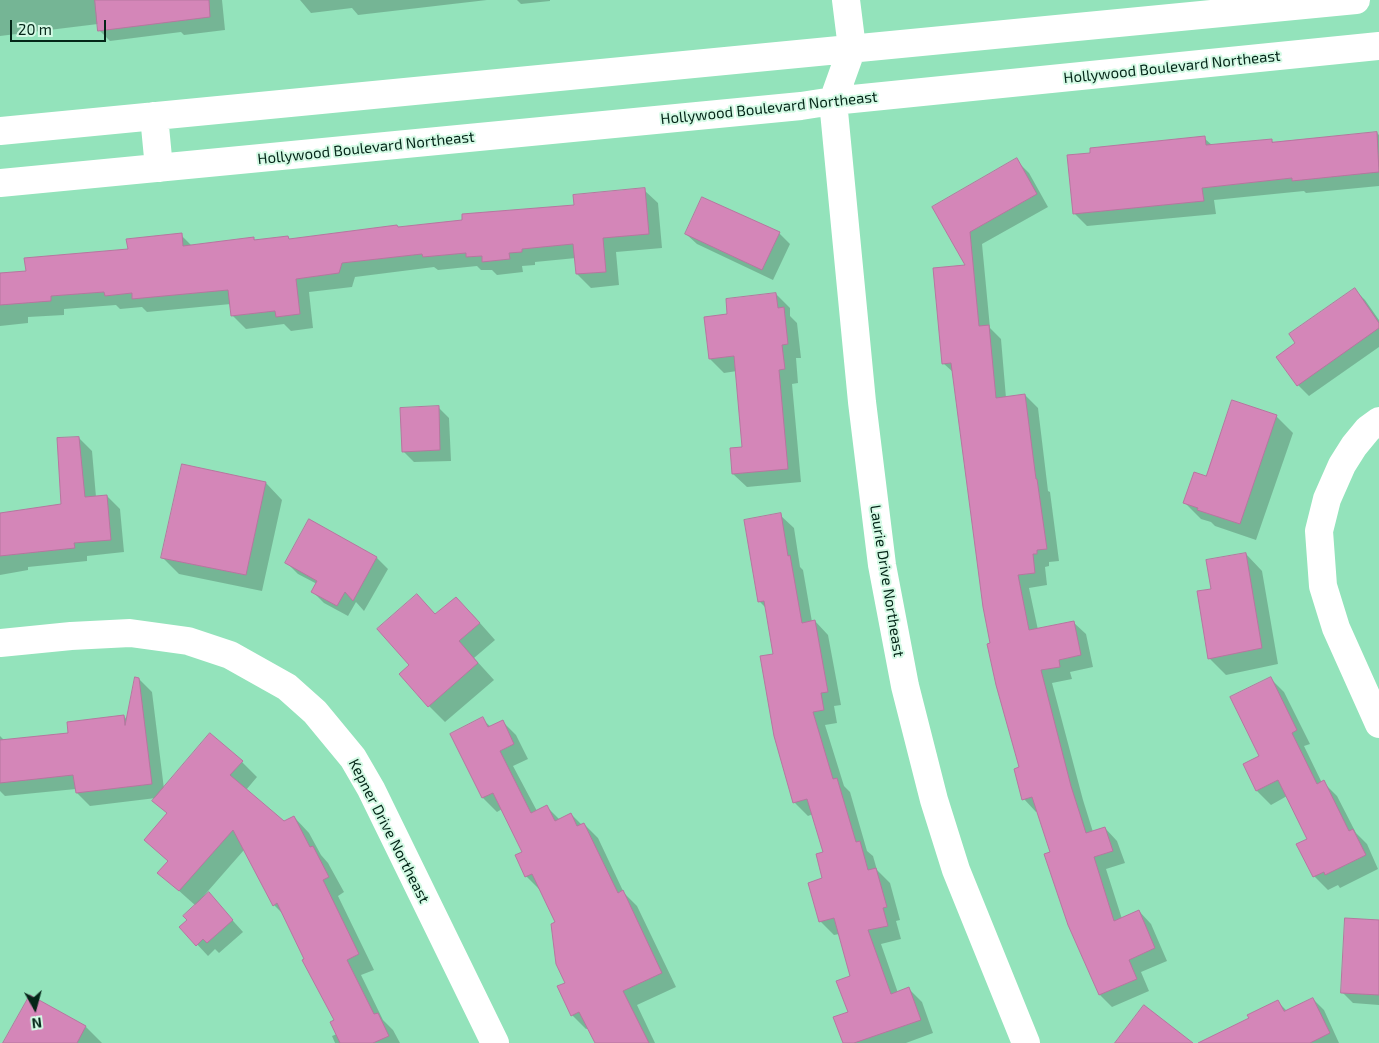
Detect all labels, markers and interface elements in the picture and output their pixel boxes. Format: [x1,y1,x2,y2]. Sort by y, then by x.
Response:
scale bar [12,10,109,42]
text: 20 m [18,20,52,38]
street label: Hollywood Boulevard Northeast [1063,47,1281,87]
street label: Hollywood Boulevard Northeast [660,88,878,128]
street label: Hollywood Boulevard Northeast [257,128,475,168]
street label: Laurie Drive Northeast [866,504,908,658]
street label: Kepner Drive Northeast [345,756,433,906]
north arrow [10,983,60,1033]
text: N [31,1014,43,1032]

